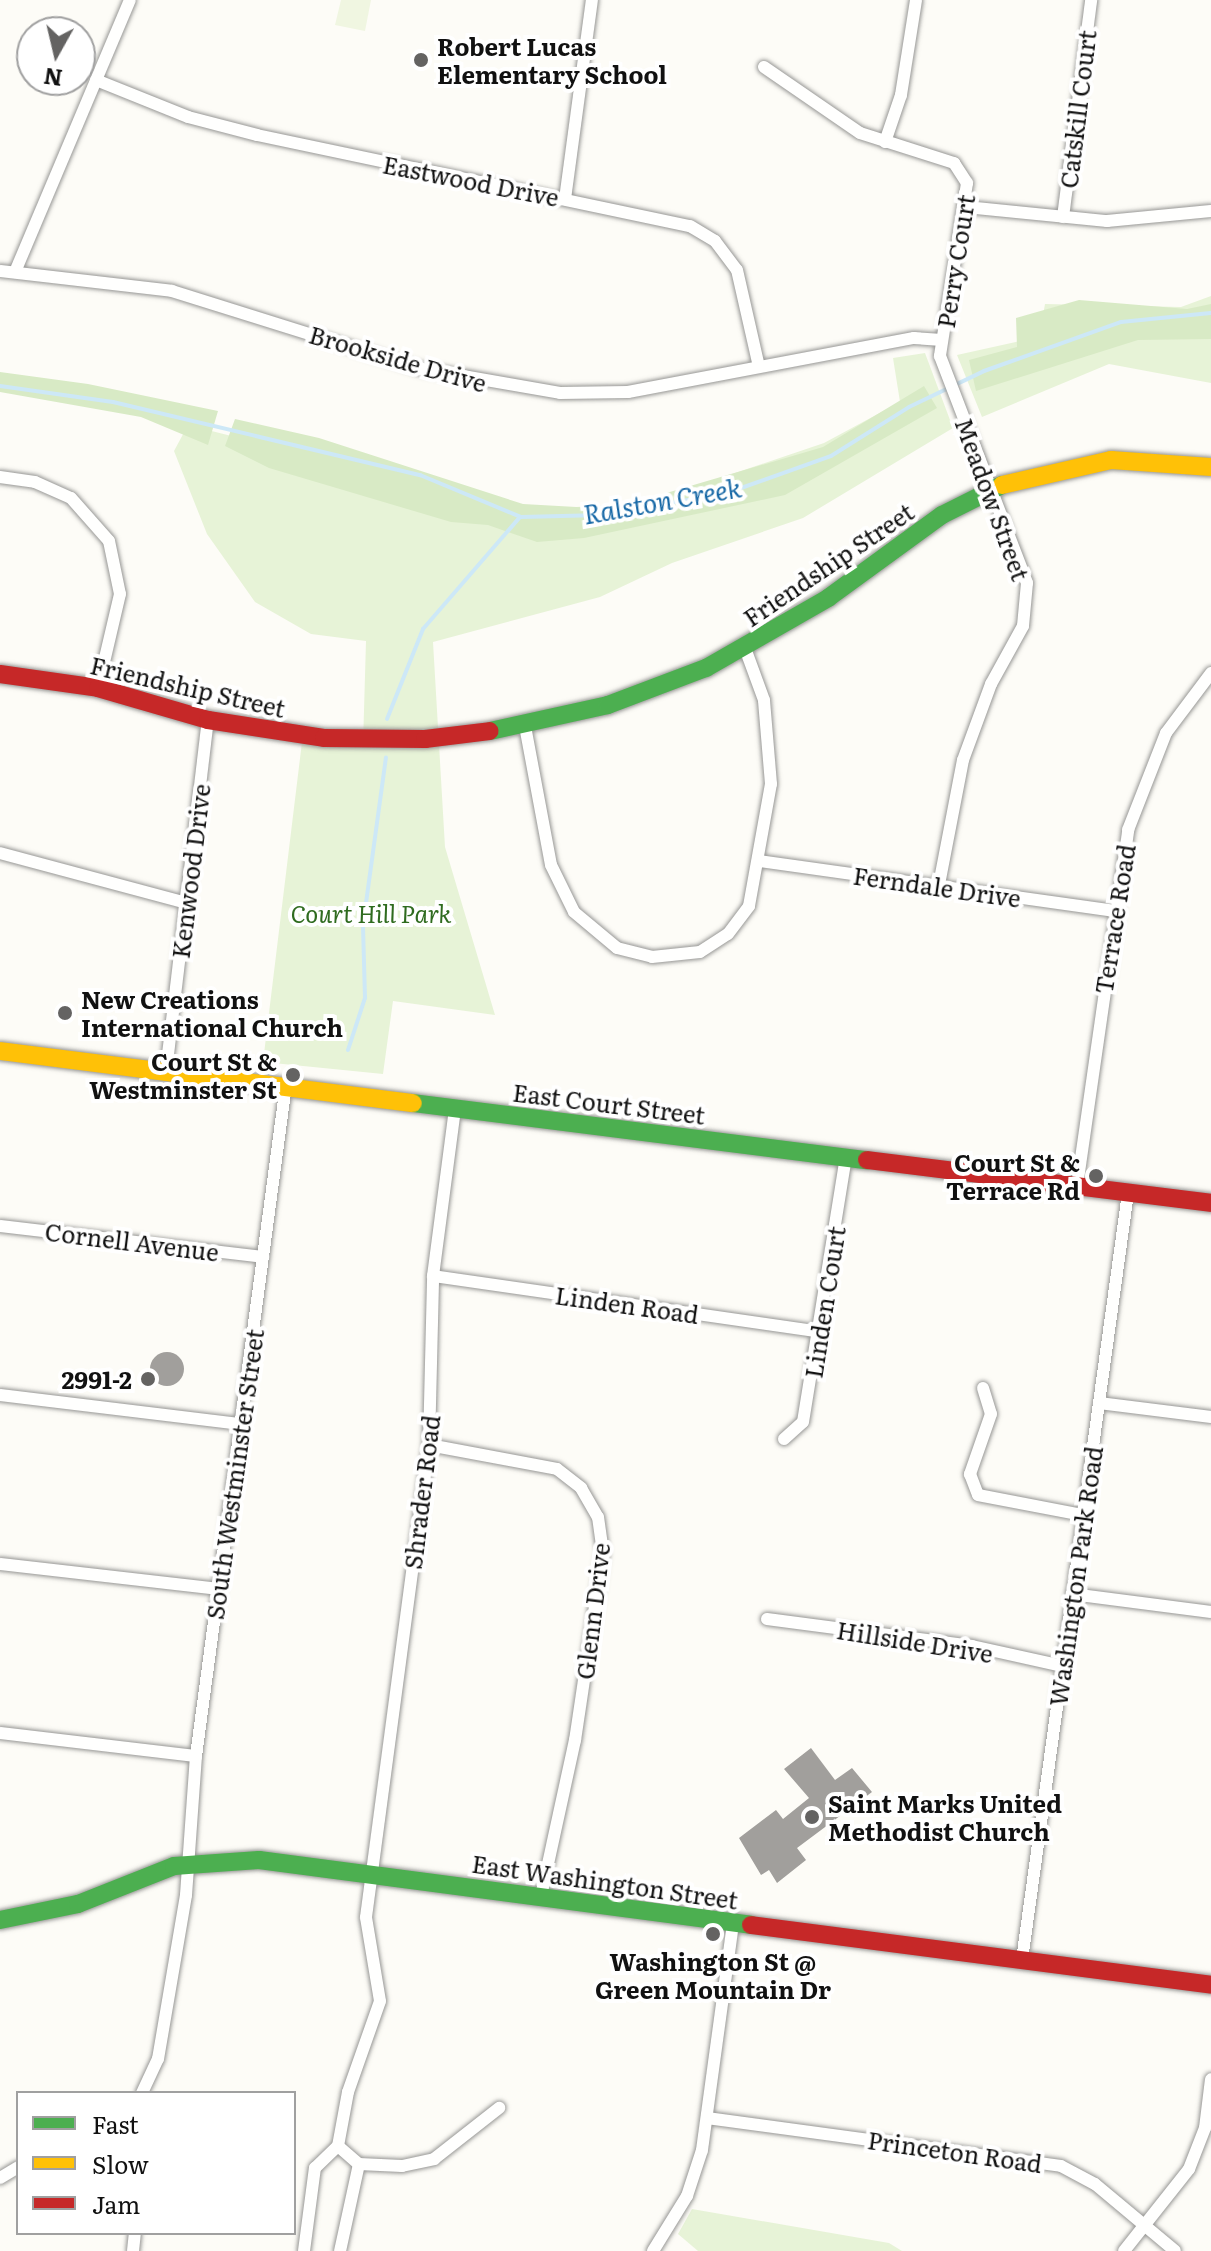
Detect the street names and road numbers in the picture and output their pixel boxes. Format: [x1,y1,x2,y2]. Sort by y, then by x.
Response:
street label: Catskill Court [1053,28,1101,190]
street label: Eastwood Drive [381,149,561,211]
street label: Perry Court [930,192,980,330]
street label: Brookside Drive [306,319,490,397]
street label: Meadow Street [950,414,1036,584]
street label: Friendship Street [737,496,919,632]
street label: Friendship Street [88,650,288,722]
street label: Kenwood Drive [165,782,215,960]
street label: Terrace Road [1088,842,1140,996]
street label: Ferndale Drive [851,860,1023,912]
street label: East Court Street [511,1077,707,1129]
street label: Cornell Avenue [43,1216,221,1266]
street label: Linden Court [798,1224,850,1380]
street label: Linden Road [553,1280,701,1328]
street label: South Westminster Street [199,1327,269,1621]
street label: Shrader Road [397,1413,445,1571]
street label: Washington Park Road [1042,1444,1108,1708]
street label: Glenn Drive [569,1541,615,1681]
street label: Hillside Drive [835,1614,995,1668]
street label: East Washington Street [470,1848,740,1914]
street label: Princeton Road [866,2125,1044,2177]

